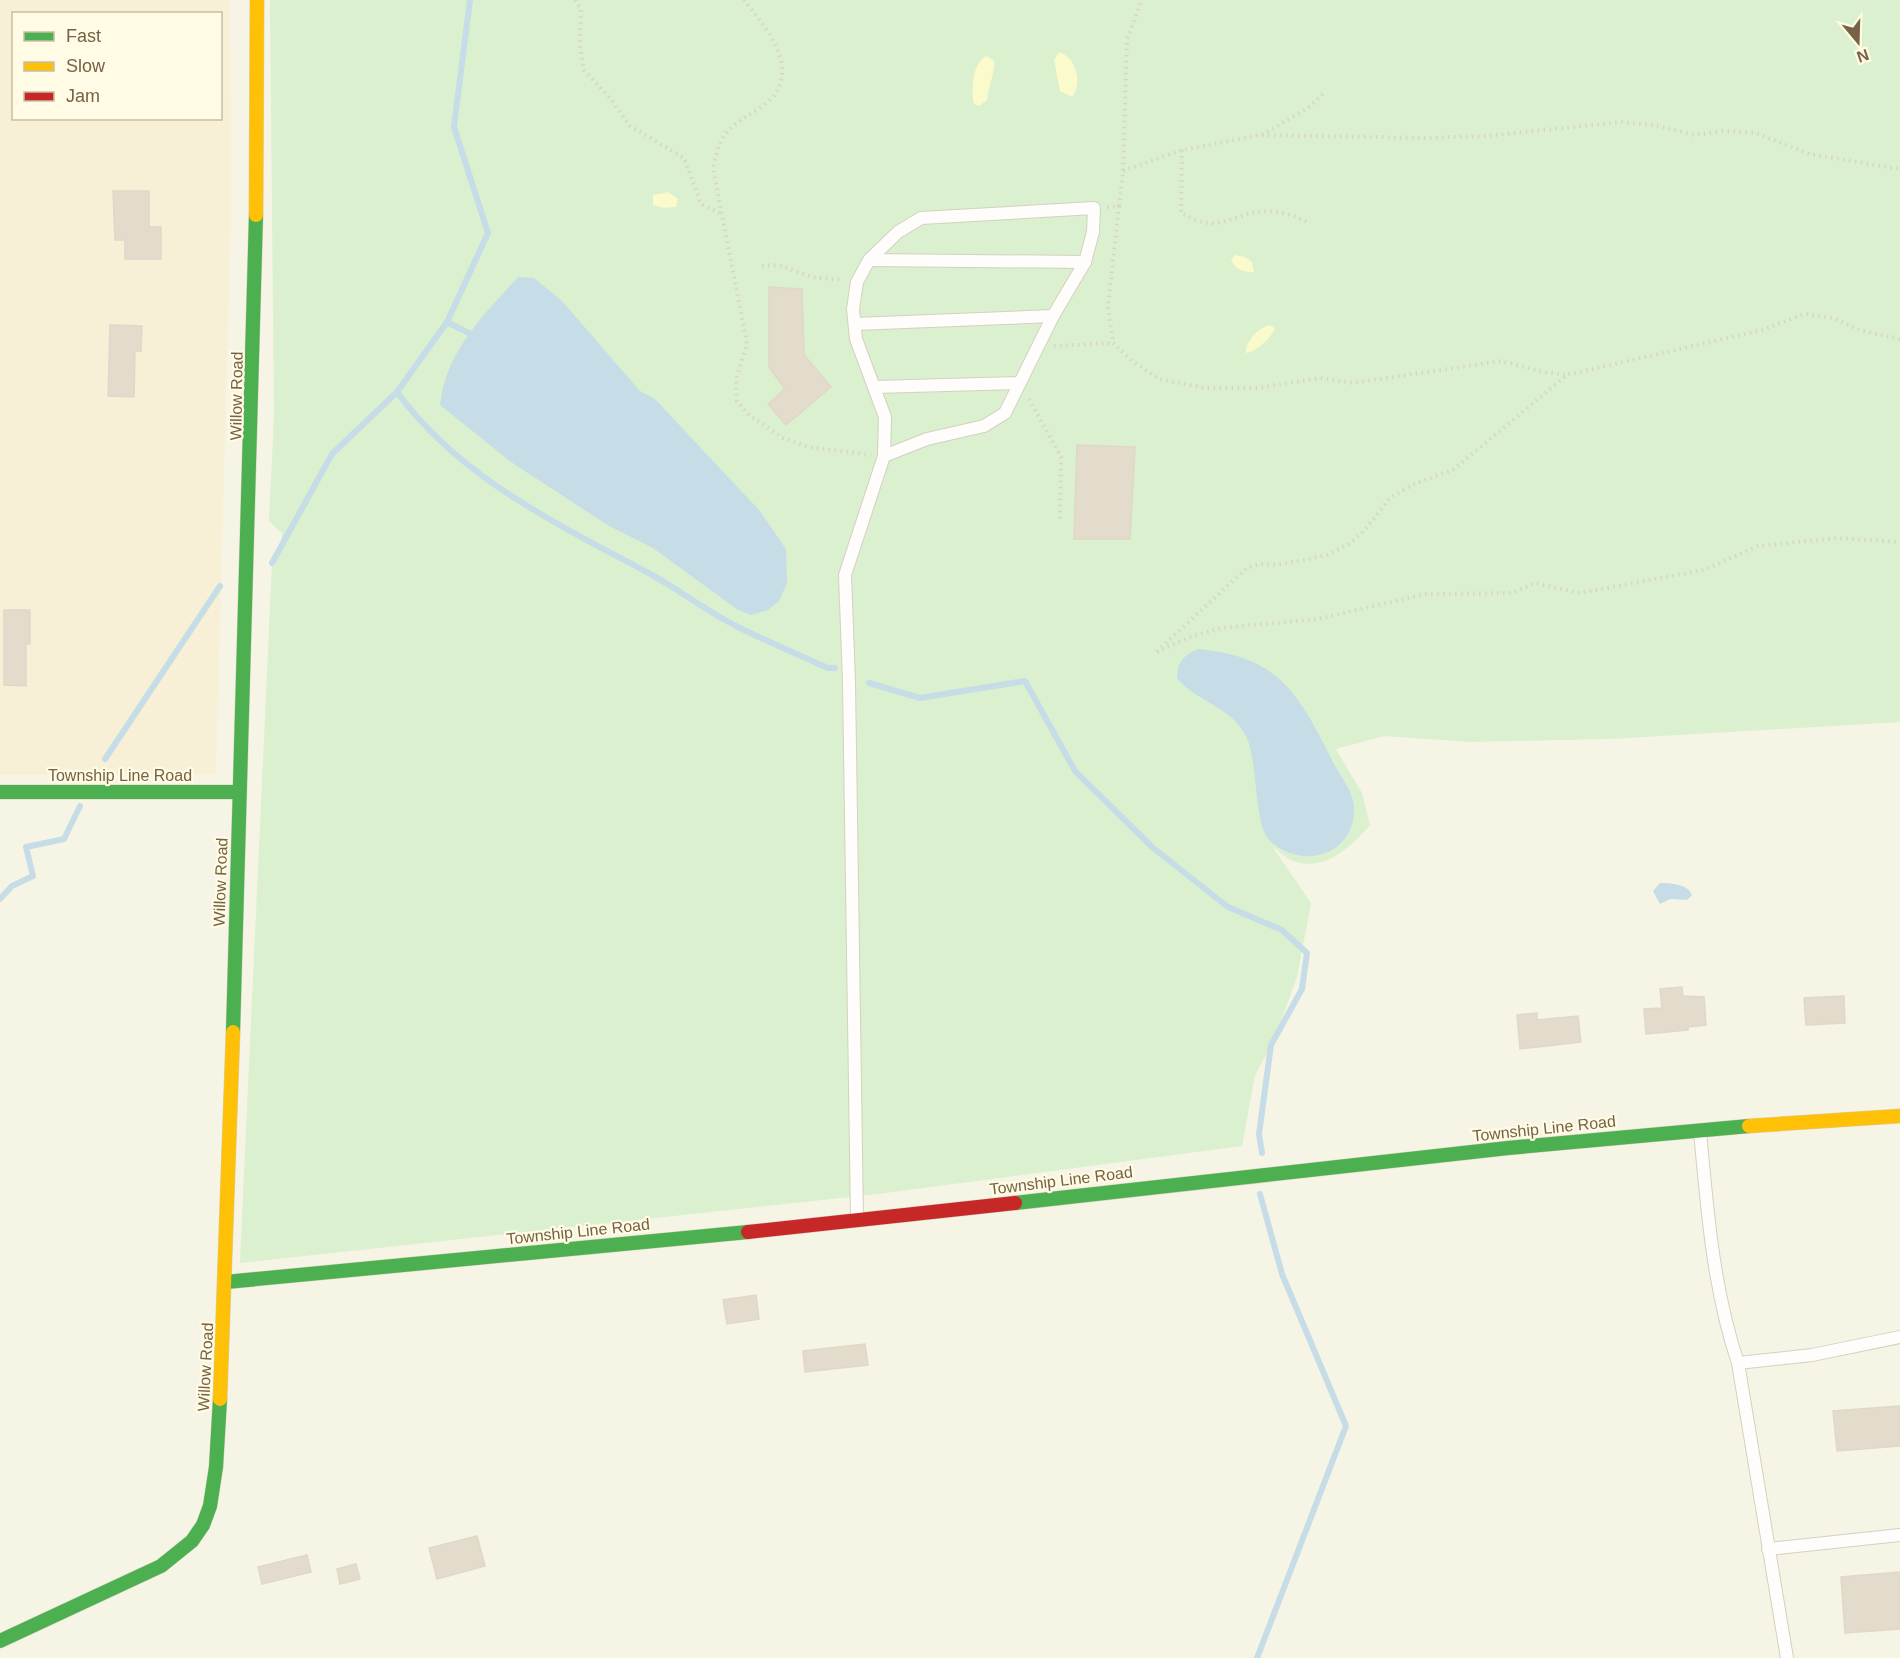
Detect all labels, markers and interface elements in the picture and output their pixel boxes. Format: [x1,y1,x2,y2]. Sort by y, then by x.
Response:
legend [12,12,222,120]
north arrow [1828,12,1888,72]
text: Fast [66,26,101,46]
text: N [1854,46,1871,66]
text: Slow [66,56,106,76]
text: Jam [66,86,100,106]
street label: Willow Road [227,351,246,441]
street label: Township Line Road [48,767,192,784]
street label: Willow Road [210,837,231,927]
street label: Township Line Road [1472,1113,1617,1144]
street label: Township Line Road [989,1163,1134,1198]
street label: Township Line Road [506,1216,651,1247]
street label: Willow Road [195,1322,216,1412]

